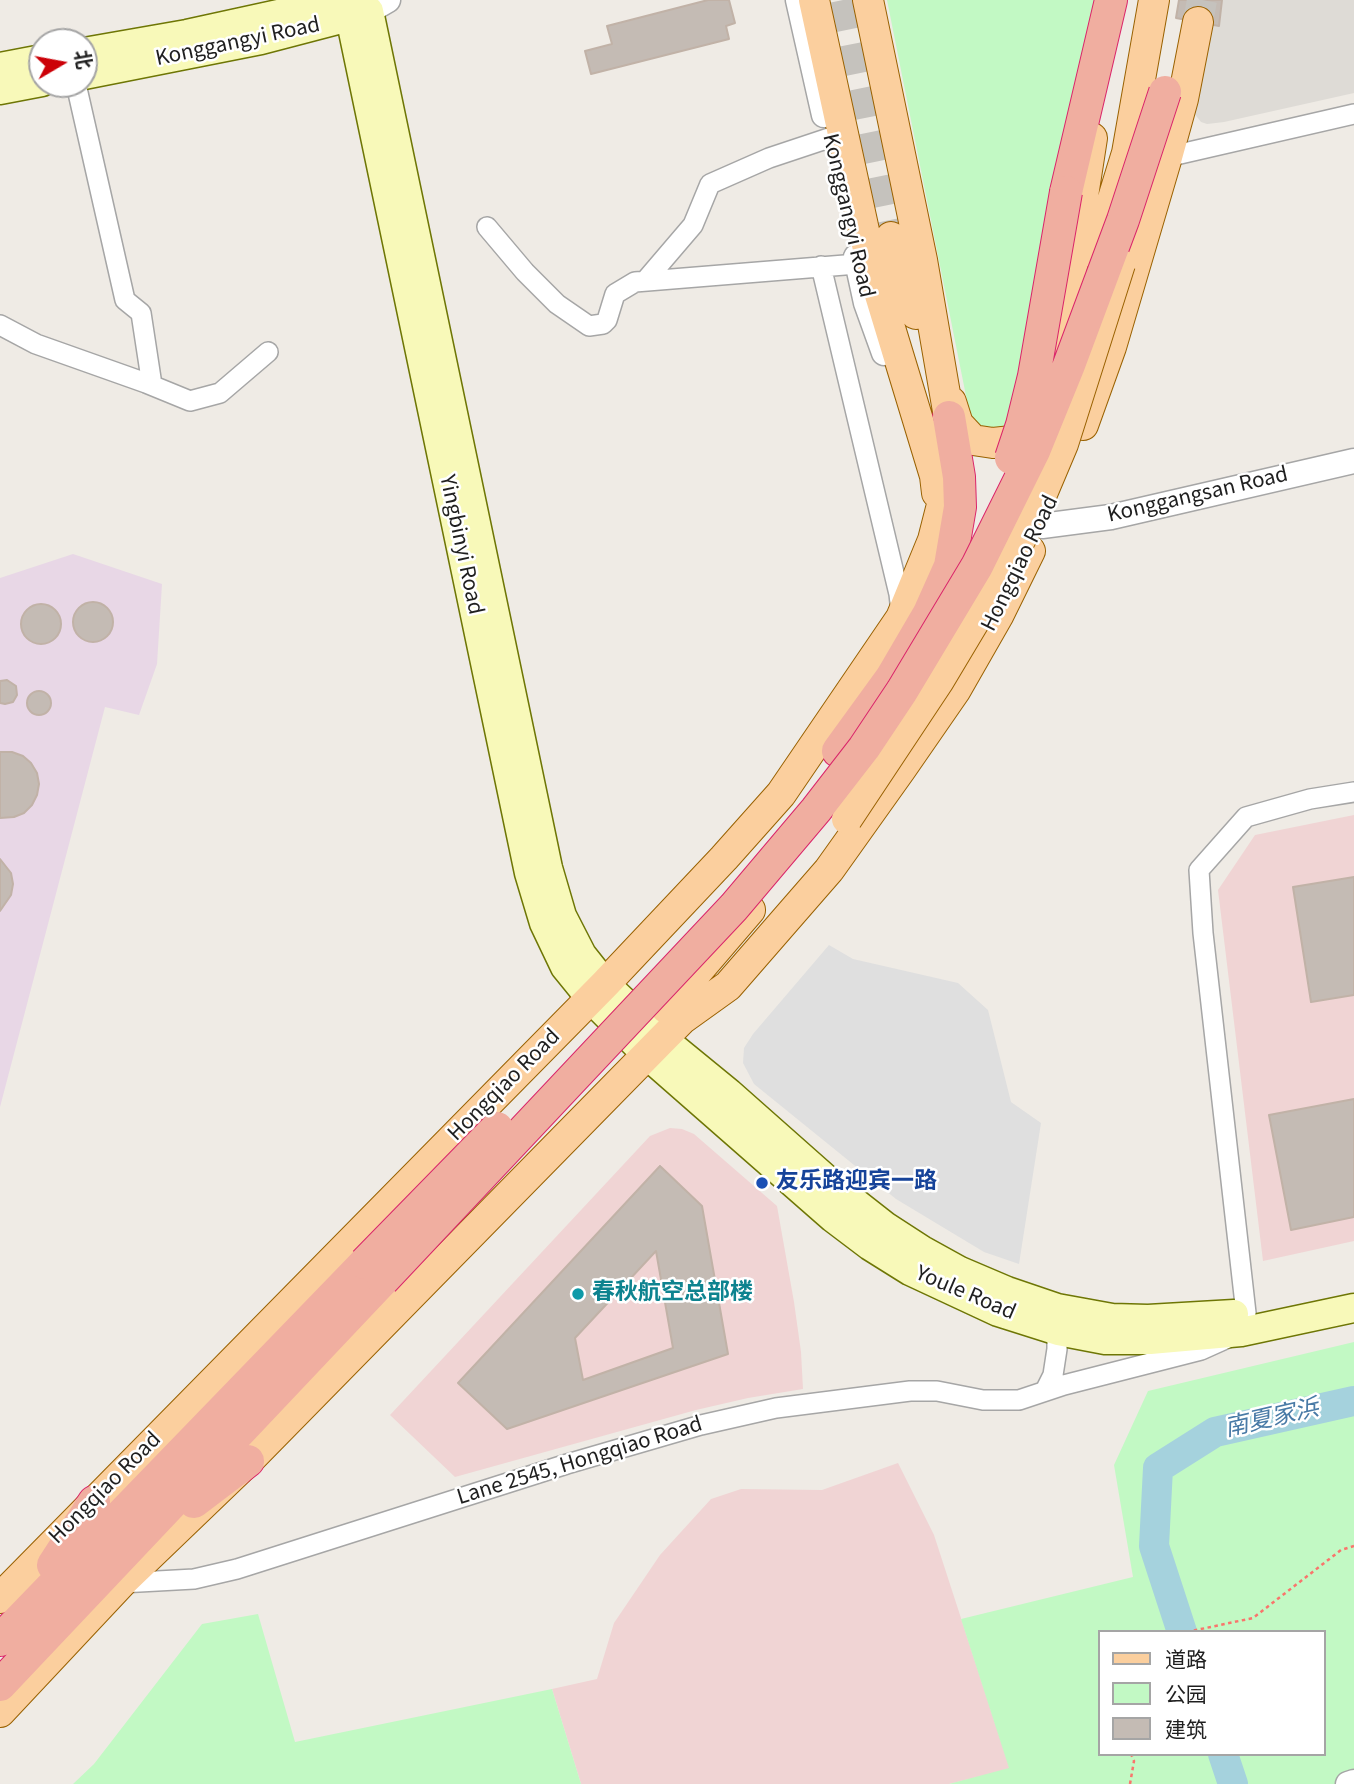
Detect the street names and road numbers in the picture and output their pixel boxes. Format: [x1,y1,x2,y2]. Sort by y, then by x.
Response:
street label: Konggangyi Road [153,12,323,74]
street label: Konggangyi Road [815,131,879,301]
street label: Konggangsan Road [1105,462,1291,530]
street label: Yingbinyi Road [432,473,488,617]
street label: Hongqiao Road [976,492,1066,636]
street label: Hongqiao Road [443,1024,567,1148]
street label: Youle Road [911,1261,1019,1327]
street label: Lane 2545, Hongqiao Road [454,1412,706,1512]
street label: Hongqiao Road [44,1427,168,1551]

